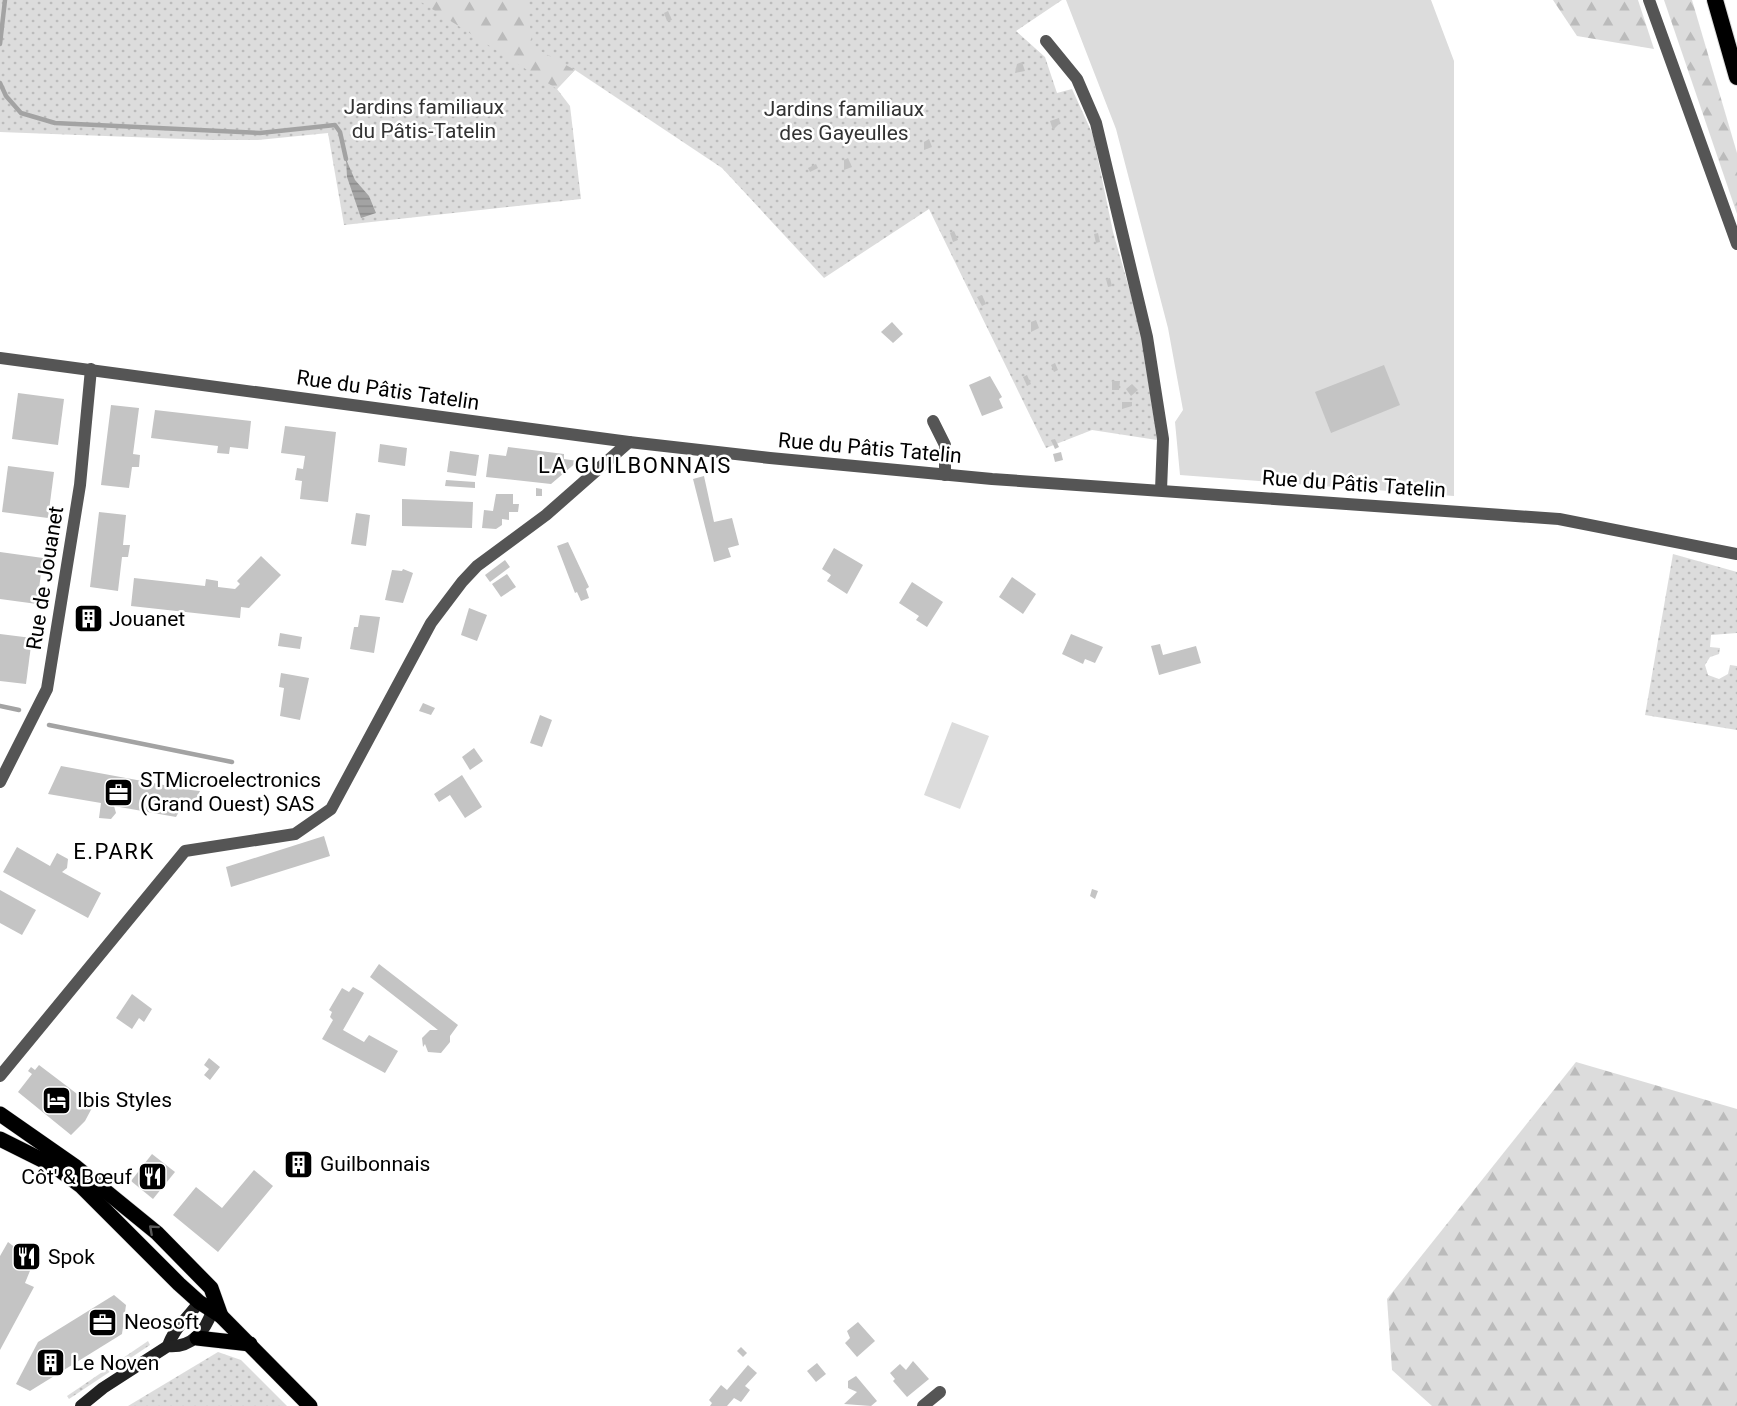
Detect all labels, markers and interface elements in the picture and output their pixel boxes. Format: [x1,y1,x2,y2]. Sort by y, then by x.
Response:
park label: Jardins familiaux du Pâtis-Tatelin [344,95,504,143]
park label: Jardins familiaux des Gayeulles [764,97,924,145]
street label: Rue du Pâtis Tatelin [295,365,481,415]
street label: Rue du Pâtis Tatelin [777,428,963,468]
district label: LA GUILBONNAIS [538,453,732,478]
street label: Rue du Pâtis Tatelin [1261,466,1447,502]
street label: Rue de Jouanet [22,504,68,652]
building icon: Jouanet [72,603,104,635]
place label: Jouanet [109,607,185,631]
place label: STMicroelectronics (Grand Ouest) SAS [140,768,321,816]
office icon: STMicroelectronics (Grand Ouest) SAS [103,776,135,808]
district label: E.PARK [73,839,155,864]
hotel icon: Ibis Styles [40,1084,72,1116]
place label: Ibis Styles [77,1088,172,1112]
building icon: Guilbonnais [283,1148,315,1180]
place label: Guilbonnais [320,1152,430,1176]
restaurant icon: Côt' & Bœuf [137,1161,169,1193]
place label: Côt' & Bœuf [21,1165,133,1189]
one-way arrow [149,1225,159,1236]
restaurant icon: Spok [11,1241,43,1273]
place label: Spok [48,1245,95,1269]
office icon: Neosoft [87,1306,119,1338]
place label: Neosoft [124,1310,199,1334]
building icon: Le Noven [35,1347,67,1379]
place label: Le Noven [72,1351,159,1375]

